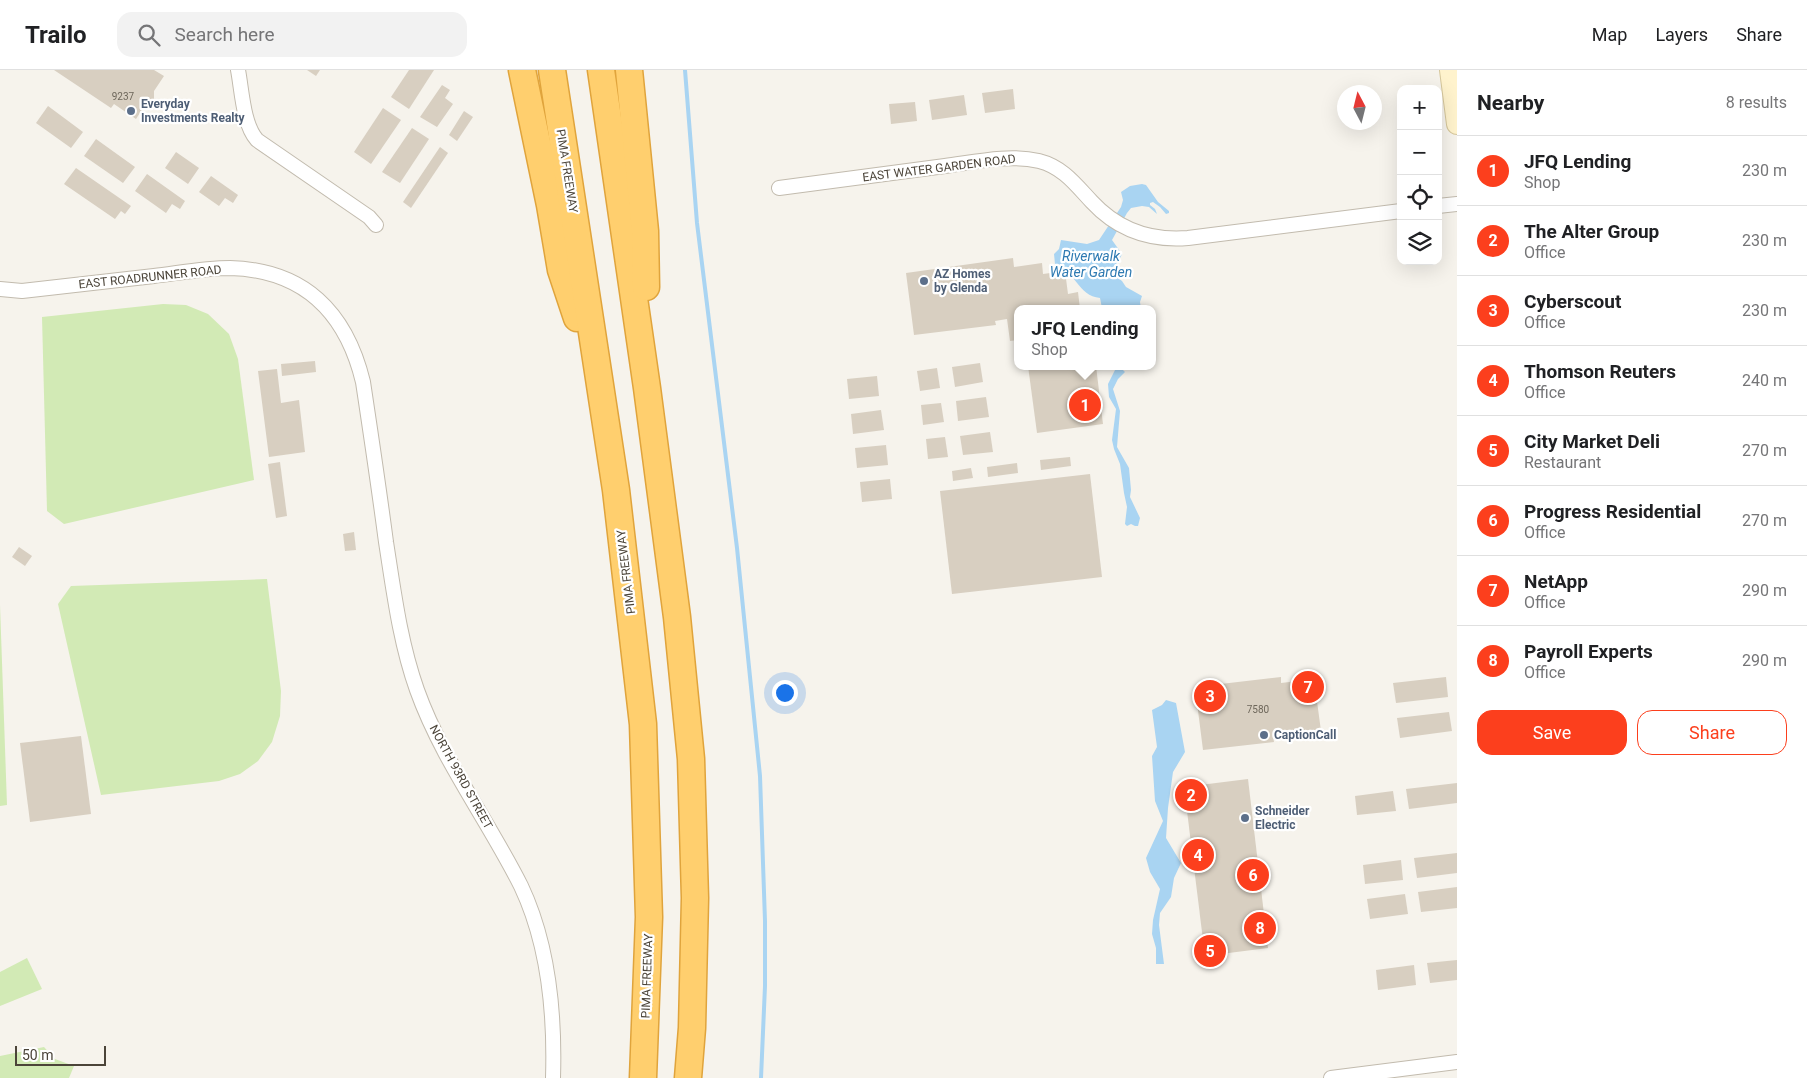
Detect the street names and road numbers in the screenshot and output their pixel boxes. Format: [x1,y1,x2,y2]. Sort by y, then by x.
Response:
street label: PIMA FREEWAY [553,128,581,215]
street label: EAST WATER GARDEN ROAD [862,152,1017,184]
street label: EAST ROADRUNNER ROAD [78,263,222,291]
street label: PIMA FREEWAY [614,528,638,615]
street label: NORTH 93RD STREET [427,723,495,831]
street label: PIMA FREEWAY [639,933,656,1019]

